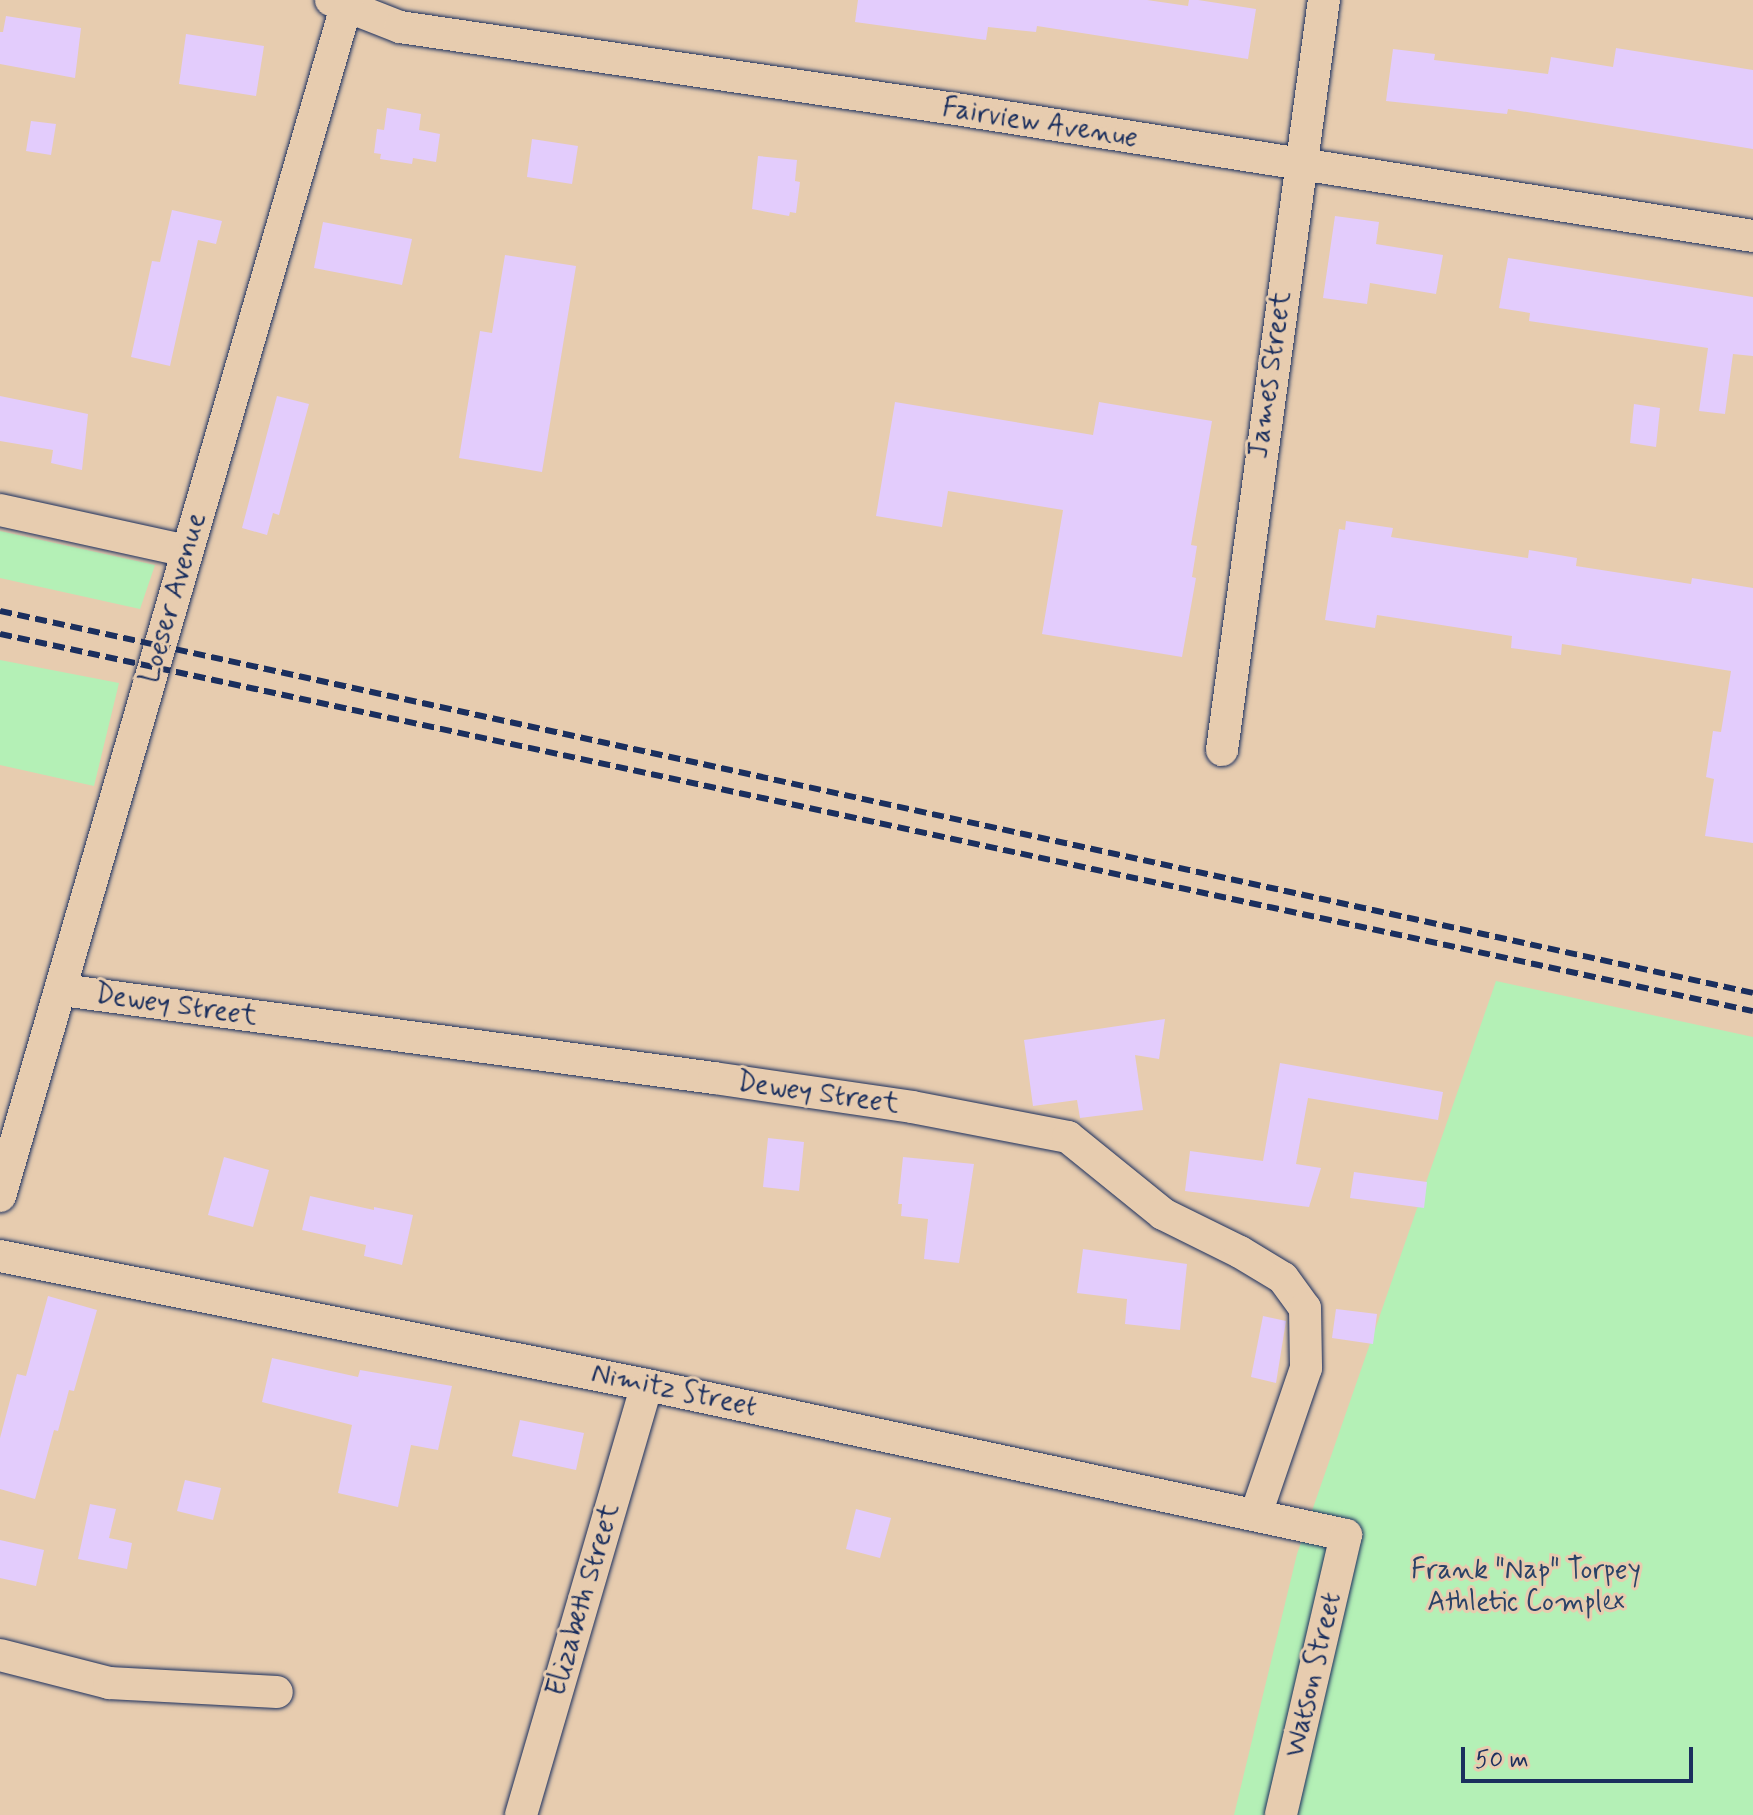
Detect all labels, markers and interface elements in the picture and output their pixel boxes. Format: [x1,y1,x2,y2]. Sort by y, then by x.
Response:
street label: Fairview Avenue [942,92,1138,156]
street label: James Street [1243,289,1299,461]
street label: Loeser Avenue [134,509,214,687]
street label: Dewey Street [93,978,259,1034]
street label: Dewey Street [735,1066,901,1122]
street label: Nimitz Street [586,1357,762,1425]
street label: Elizabeth Street [540,1500,628,1700]
park label: Frank "Nap" Torpey Athletic Complex [1411,1554,1641,1620]
street label: Watson Street [1278,1587,1350,1763]
scale bar [1465,1731,1697,1781]
text: 50 m [1475,1745,1529,1776]

